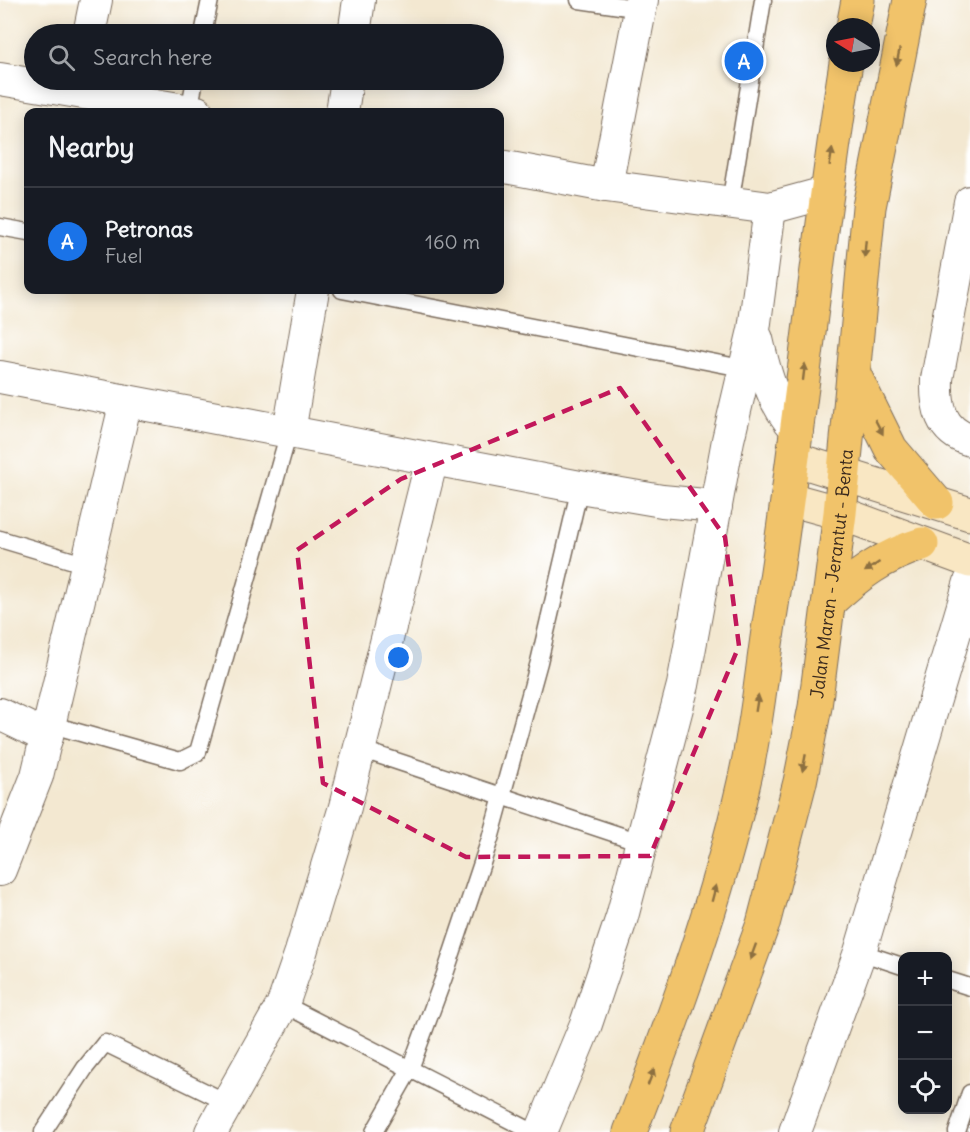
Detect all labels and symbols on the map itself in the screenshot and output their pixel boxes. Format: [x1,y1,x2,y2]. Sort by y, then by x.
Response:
north arrow [826,18,880,72]
pin: A [724,38,764,84]
one-way arrow [893,48,902,67]
one-way arrow [826,148,835,167]
one-way arrow [860,240,870,259]
one-way arrow [799,362,808,381]
one-way arrow [875,418,884,435]
street label: Jalan Maran - Jerantut - Benta [805,448,858,700]
one-way arrow [863,561,880,572]
your location [384,643,413,672]
one-way arrow [752,693,761,712]
one-way arrow [799,754,808,773]
one-way arrow [710,884,719,902]
one-way arrow [748,943,758,961]
one-way arrow [646,1068,656,1086]

